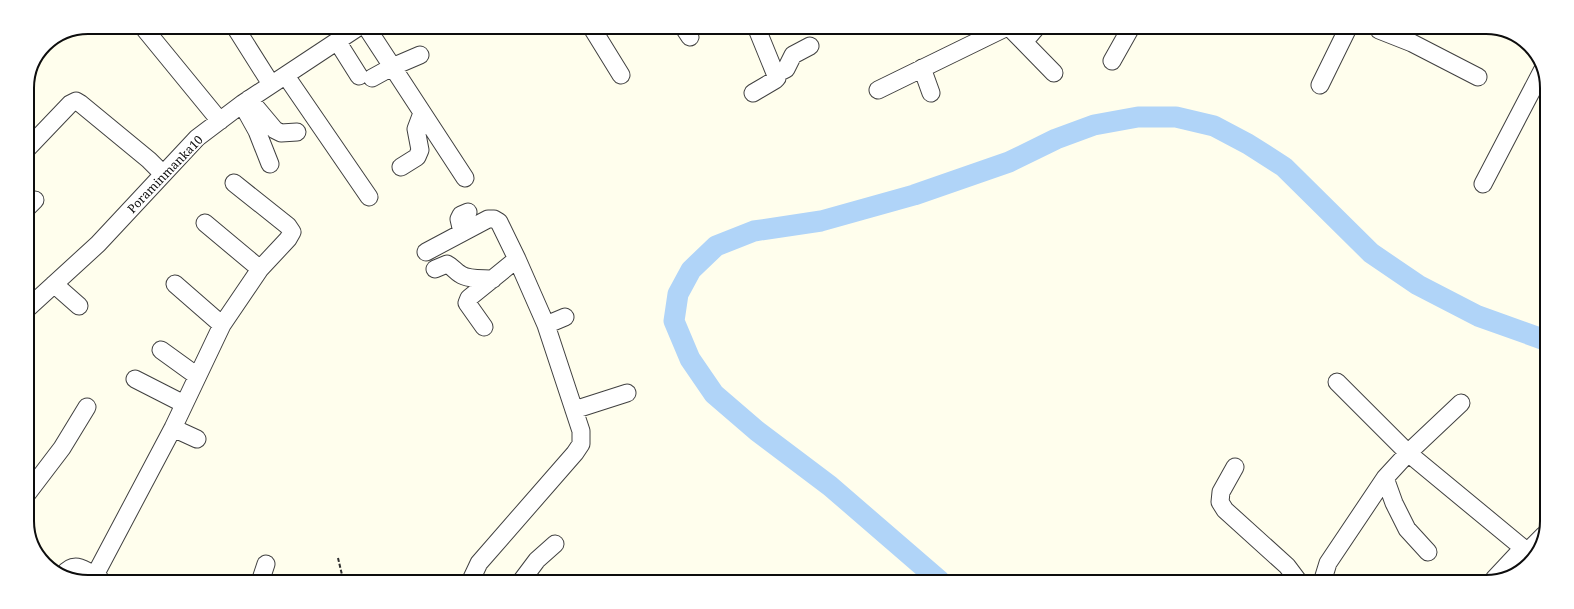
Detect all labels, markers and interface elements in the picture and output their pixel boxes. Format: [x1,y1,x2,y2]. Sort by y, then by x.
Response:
street label: Poraminmanka10 [123,131,207,217]

